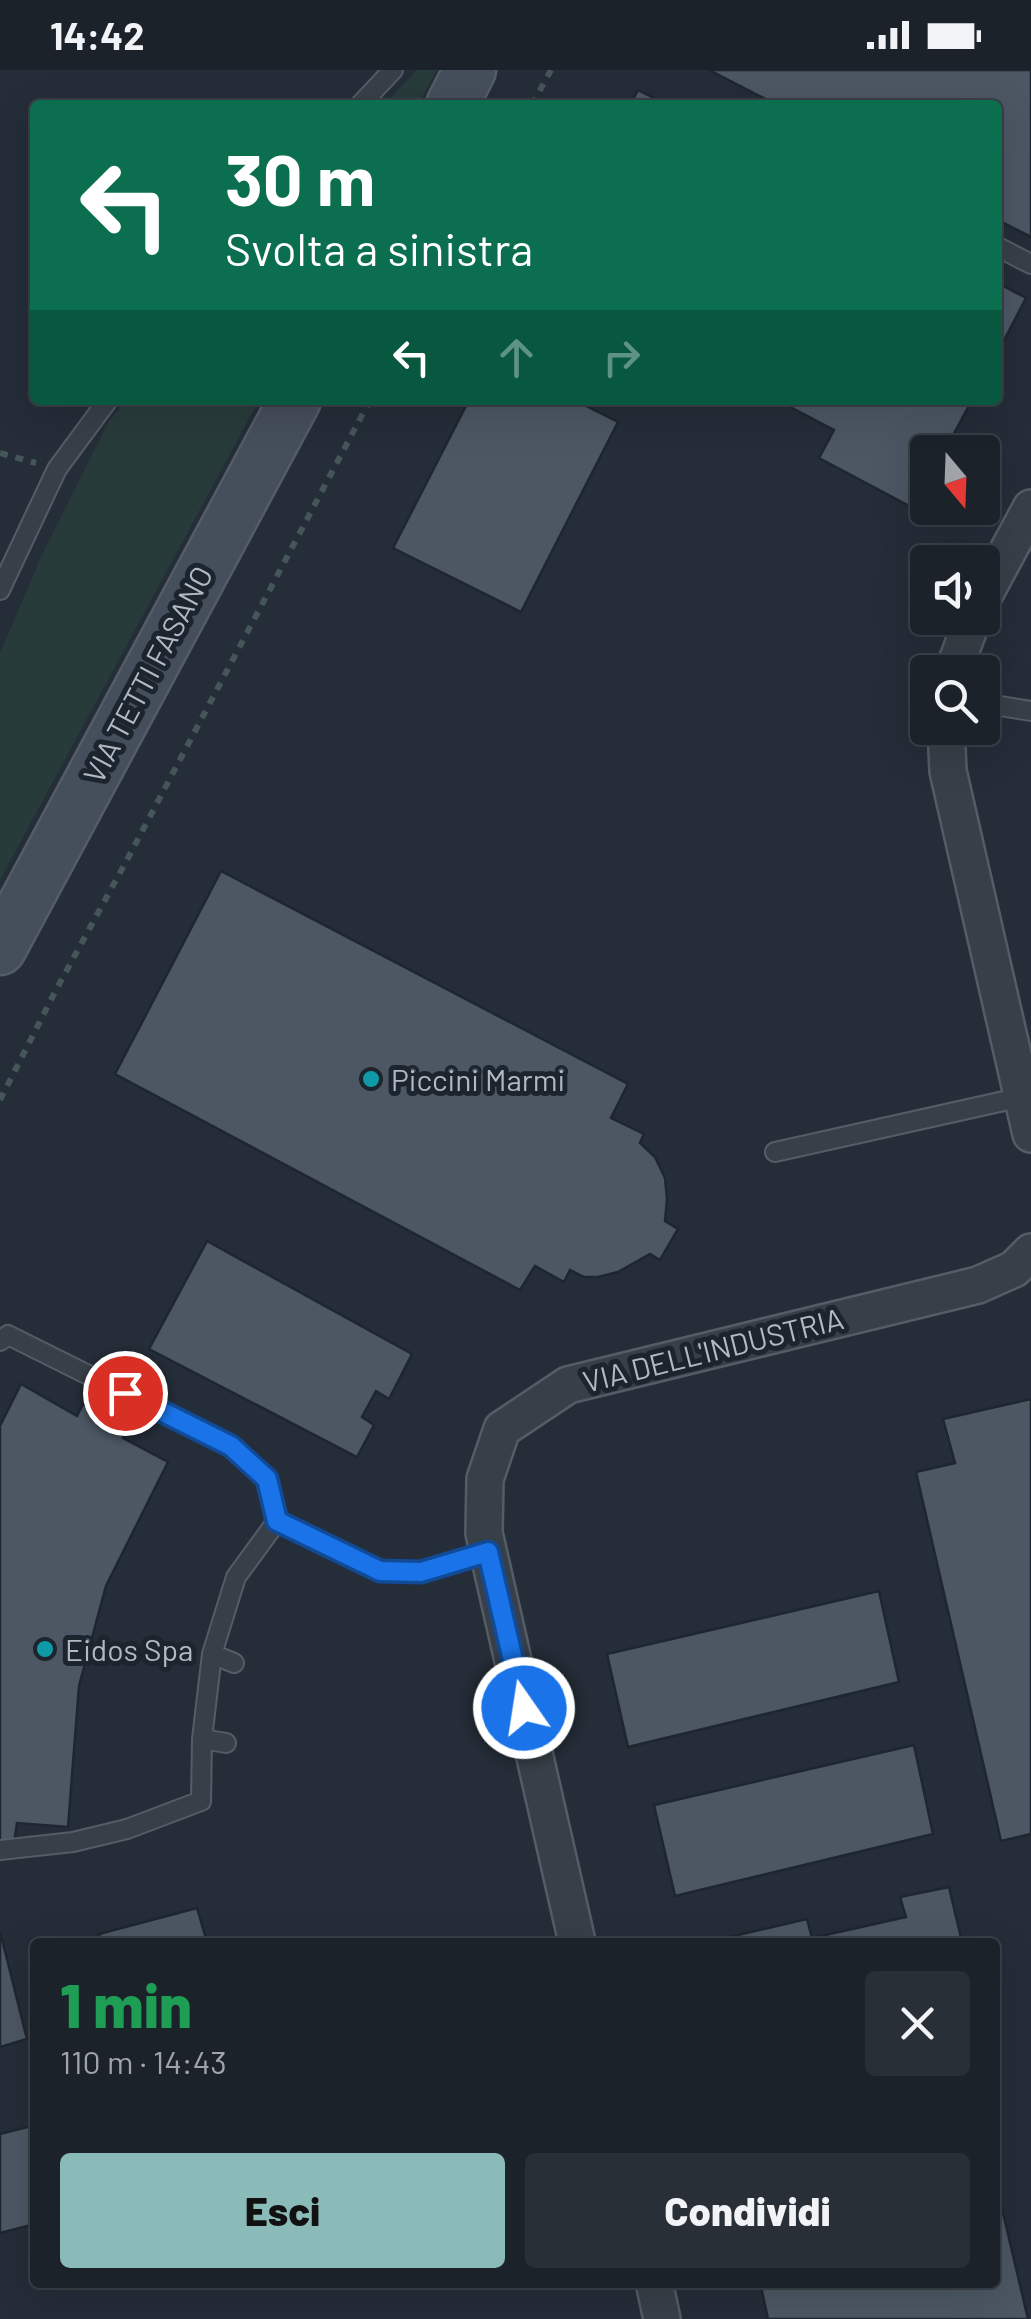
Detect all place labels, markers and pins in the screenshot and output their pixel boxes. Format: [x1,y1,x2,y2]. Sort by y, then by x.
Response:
place label: Piccini Marmi [391,1061,565,1097]
marker: Piccini Marmi [360,1068,382,1090]
pin [83,1351,168,1436]
place label: Eidos Spa [65,1631,193,1667]
marker: Eidos Spa [34,1638,56,1660]

